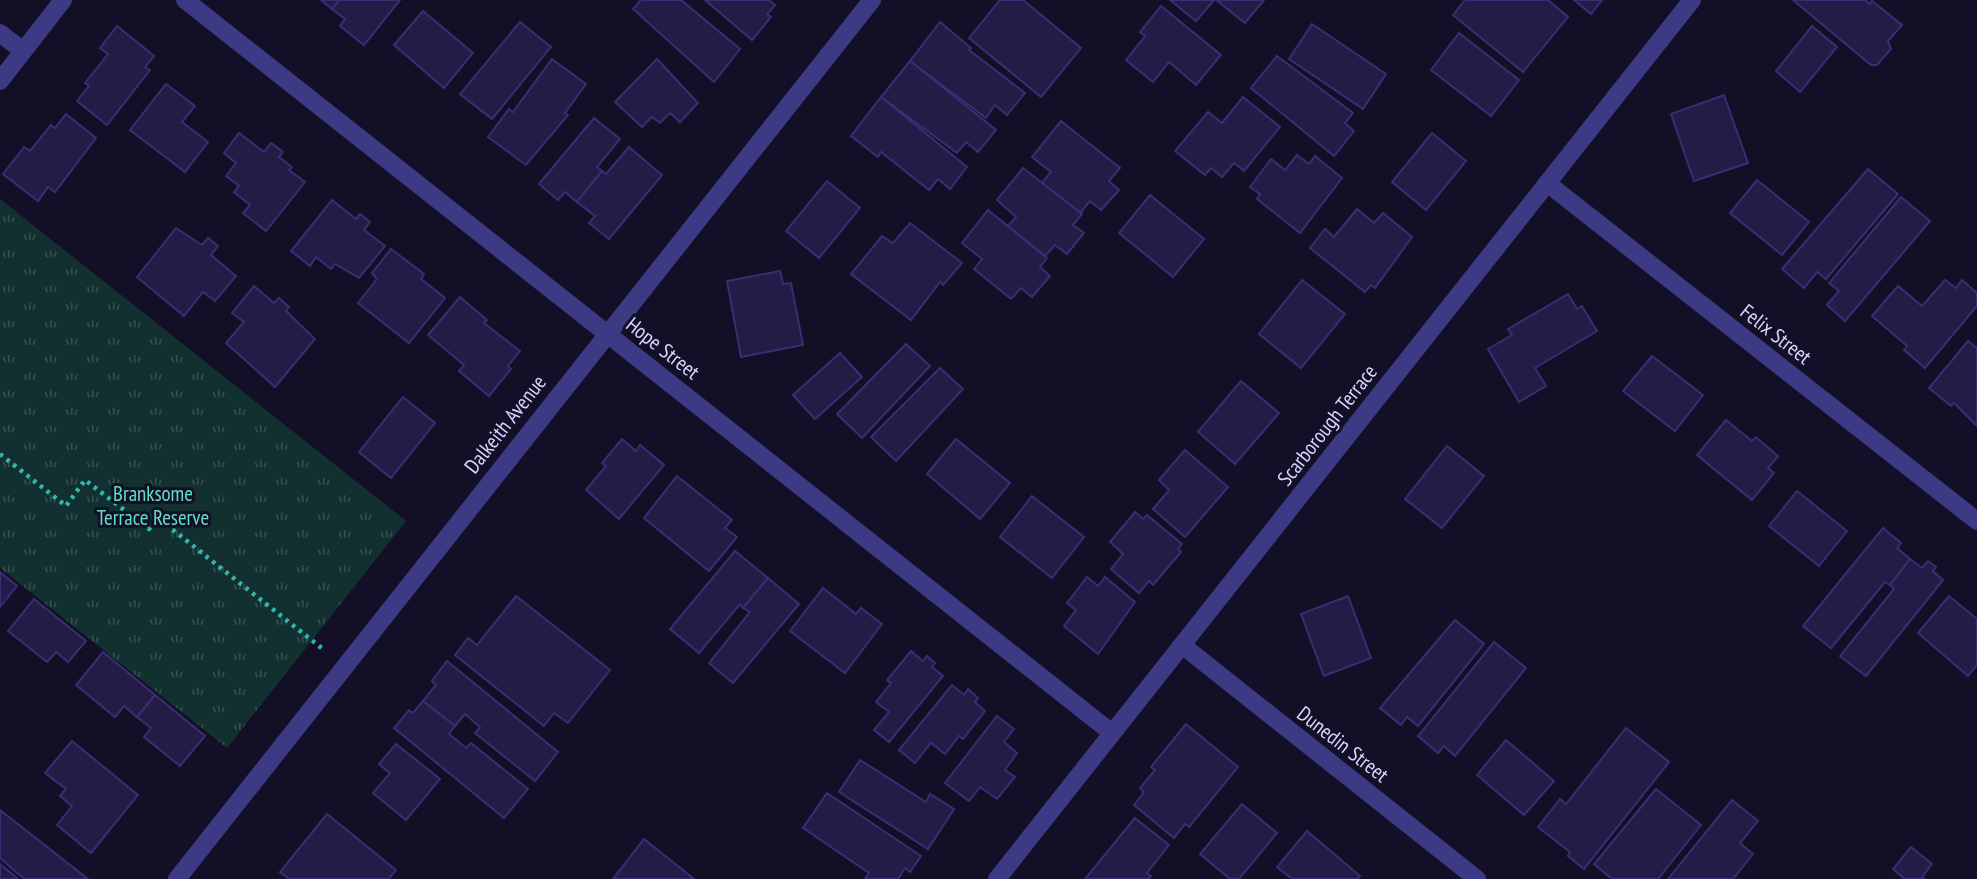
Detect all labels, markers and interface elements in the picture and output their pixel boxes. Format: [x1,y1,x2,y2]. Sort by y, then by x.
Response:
street label: Felix Street [1735,298,1817,370]
street label: Hope Street [621,311,705,385]
street label: Scarborough Terrace [1271,359,1383,491]
street label: Dalkeith Avenue [458,369,552,479]
park label: Branksome Terrace Reserve [97,480,209,531]
street label: Dunedin Street [1292,700,1394,788]

